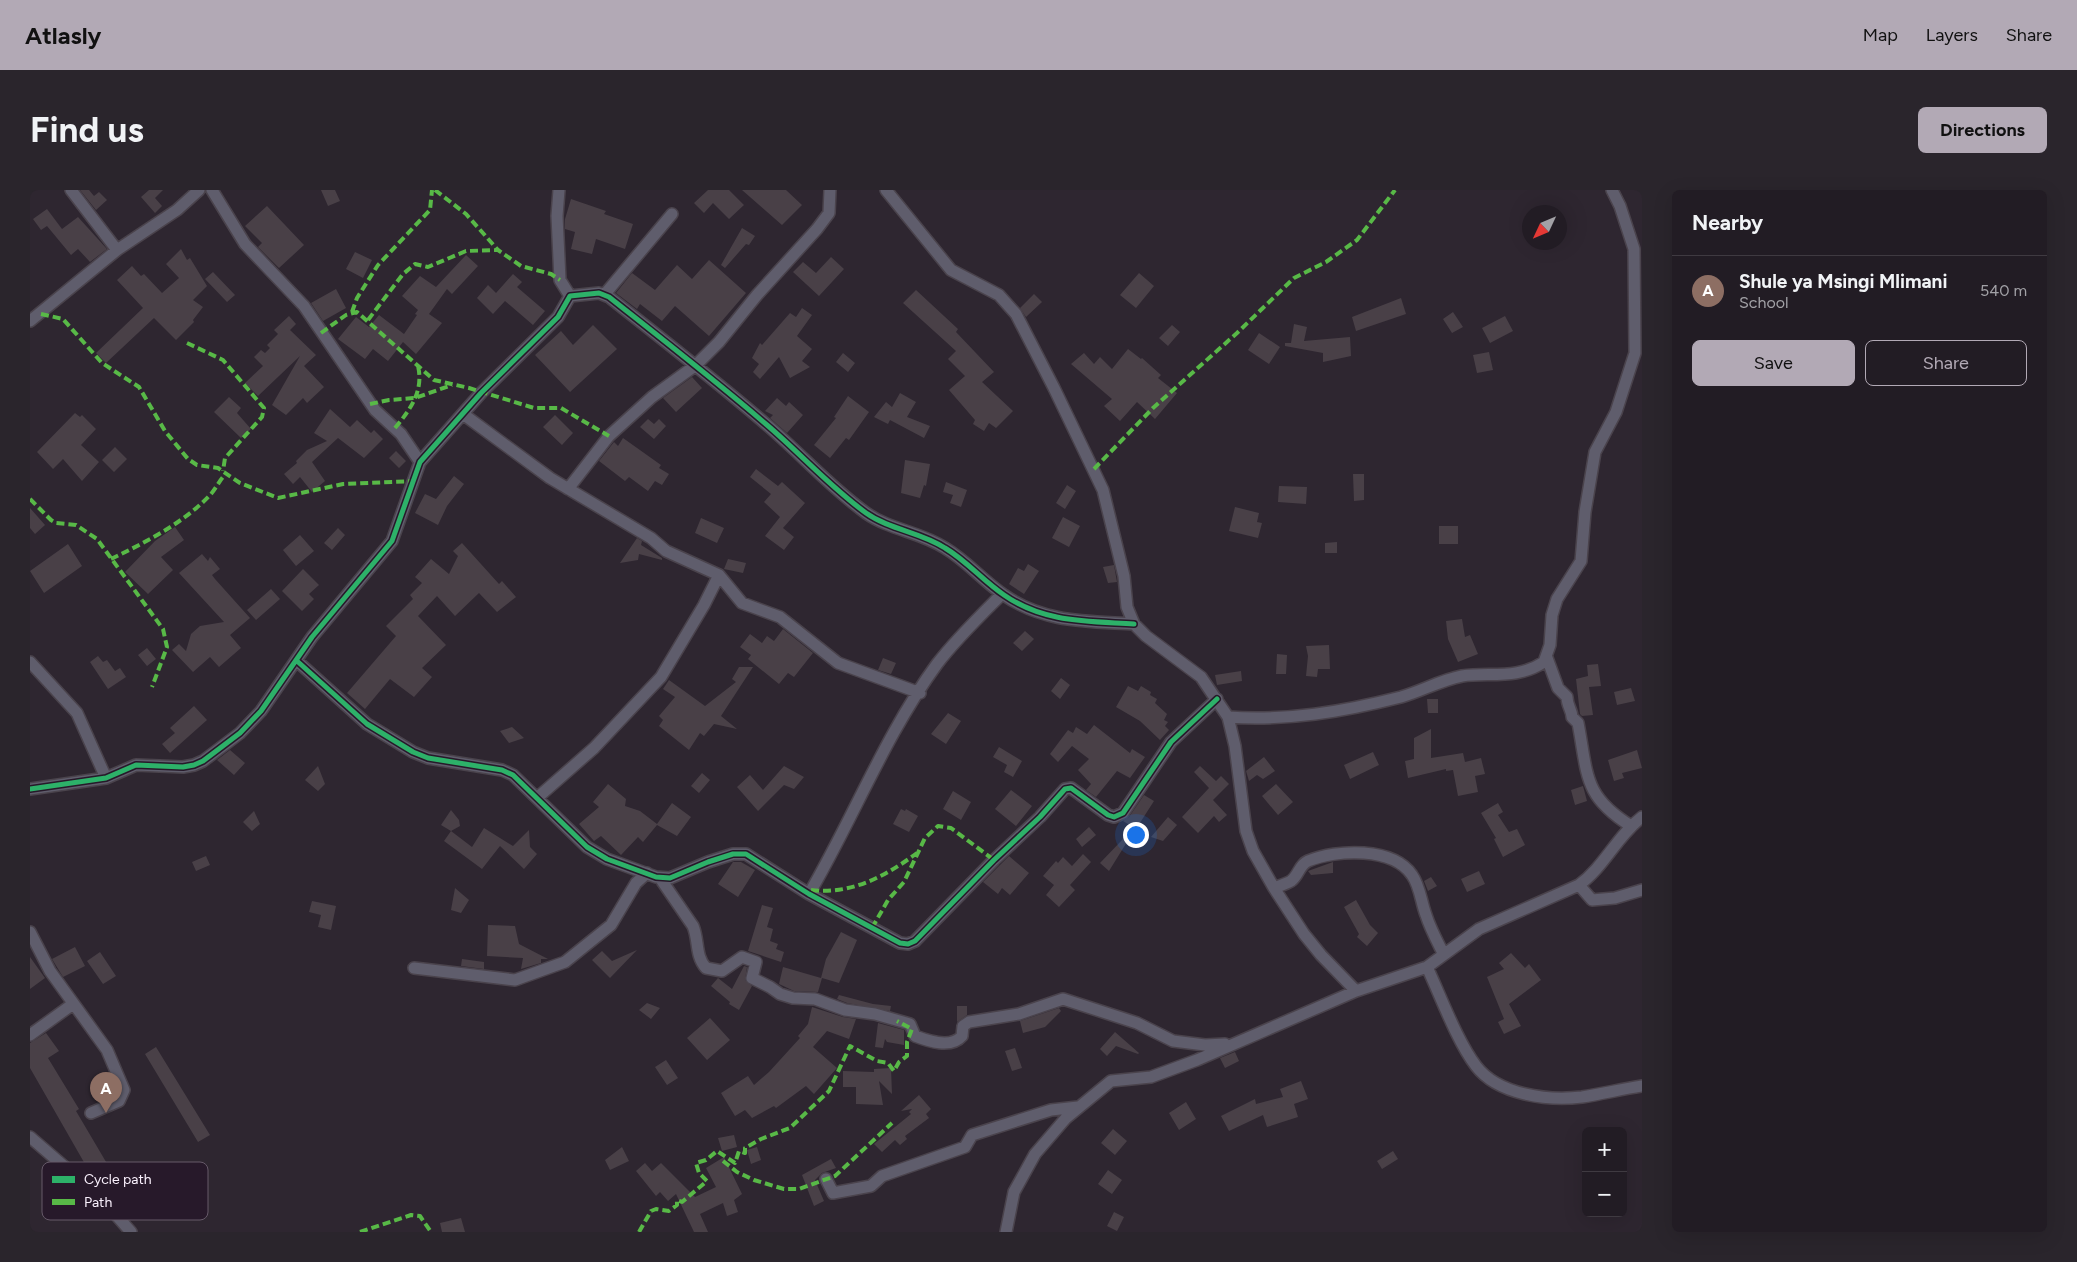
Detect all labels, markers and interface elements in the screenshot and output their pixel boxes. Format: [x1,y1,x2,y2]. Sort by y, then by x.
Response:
text: Atlasly [25,21,101,50]
text: Map [1863,24,1898,46]
text: Layers [1926,24,1978,46]
text: Share [2006,24,2052,46]
button: Directions [1918,107,2047,153]
text: Find us [30,109,144,151]
north arrow [1522,205,1567,250]
text: Nearby [1692,210,1763,235]
text: Shule ya Msingi Mlimani [1739,270,1947,293]
text: A [1702,281,1714,300]
text: 540 m [1980,281,2027,300]
text: School [1739,293,1789,312]
button: Save [1692,340,1855,386]
button: Share [1865,340,2027,386]
your location [1123,822,1149,848]
pin: A [90,1072,122,1113]
map controls [1582,1127,1627,1217]
button: + [1582,1127,1627,1172]
legend [42,1162,208,1220]
text: Cycle path [84,1171,152,1188]
button: − [1582,1172,1627,1217]
text: Path [84,1194,112,1211]

